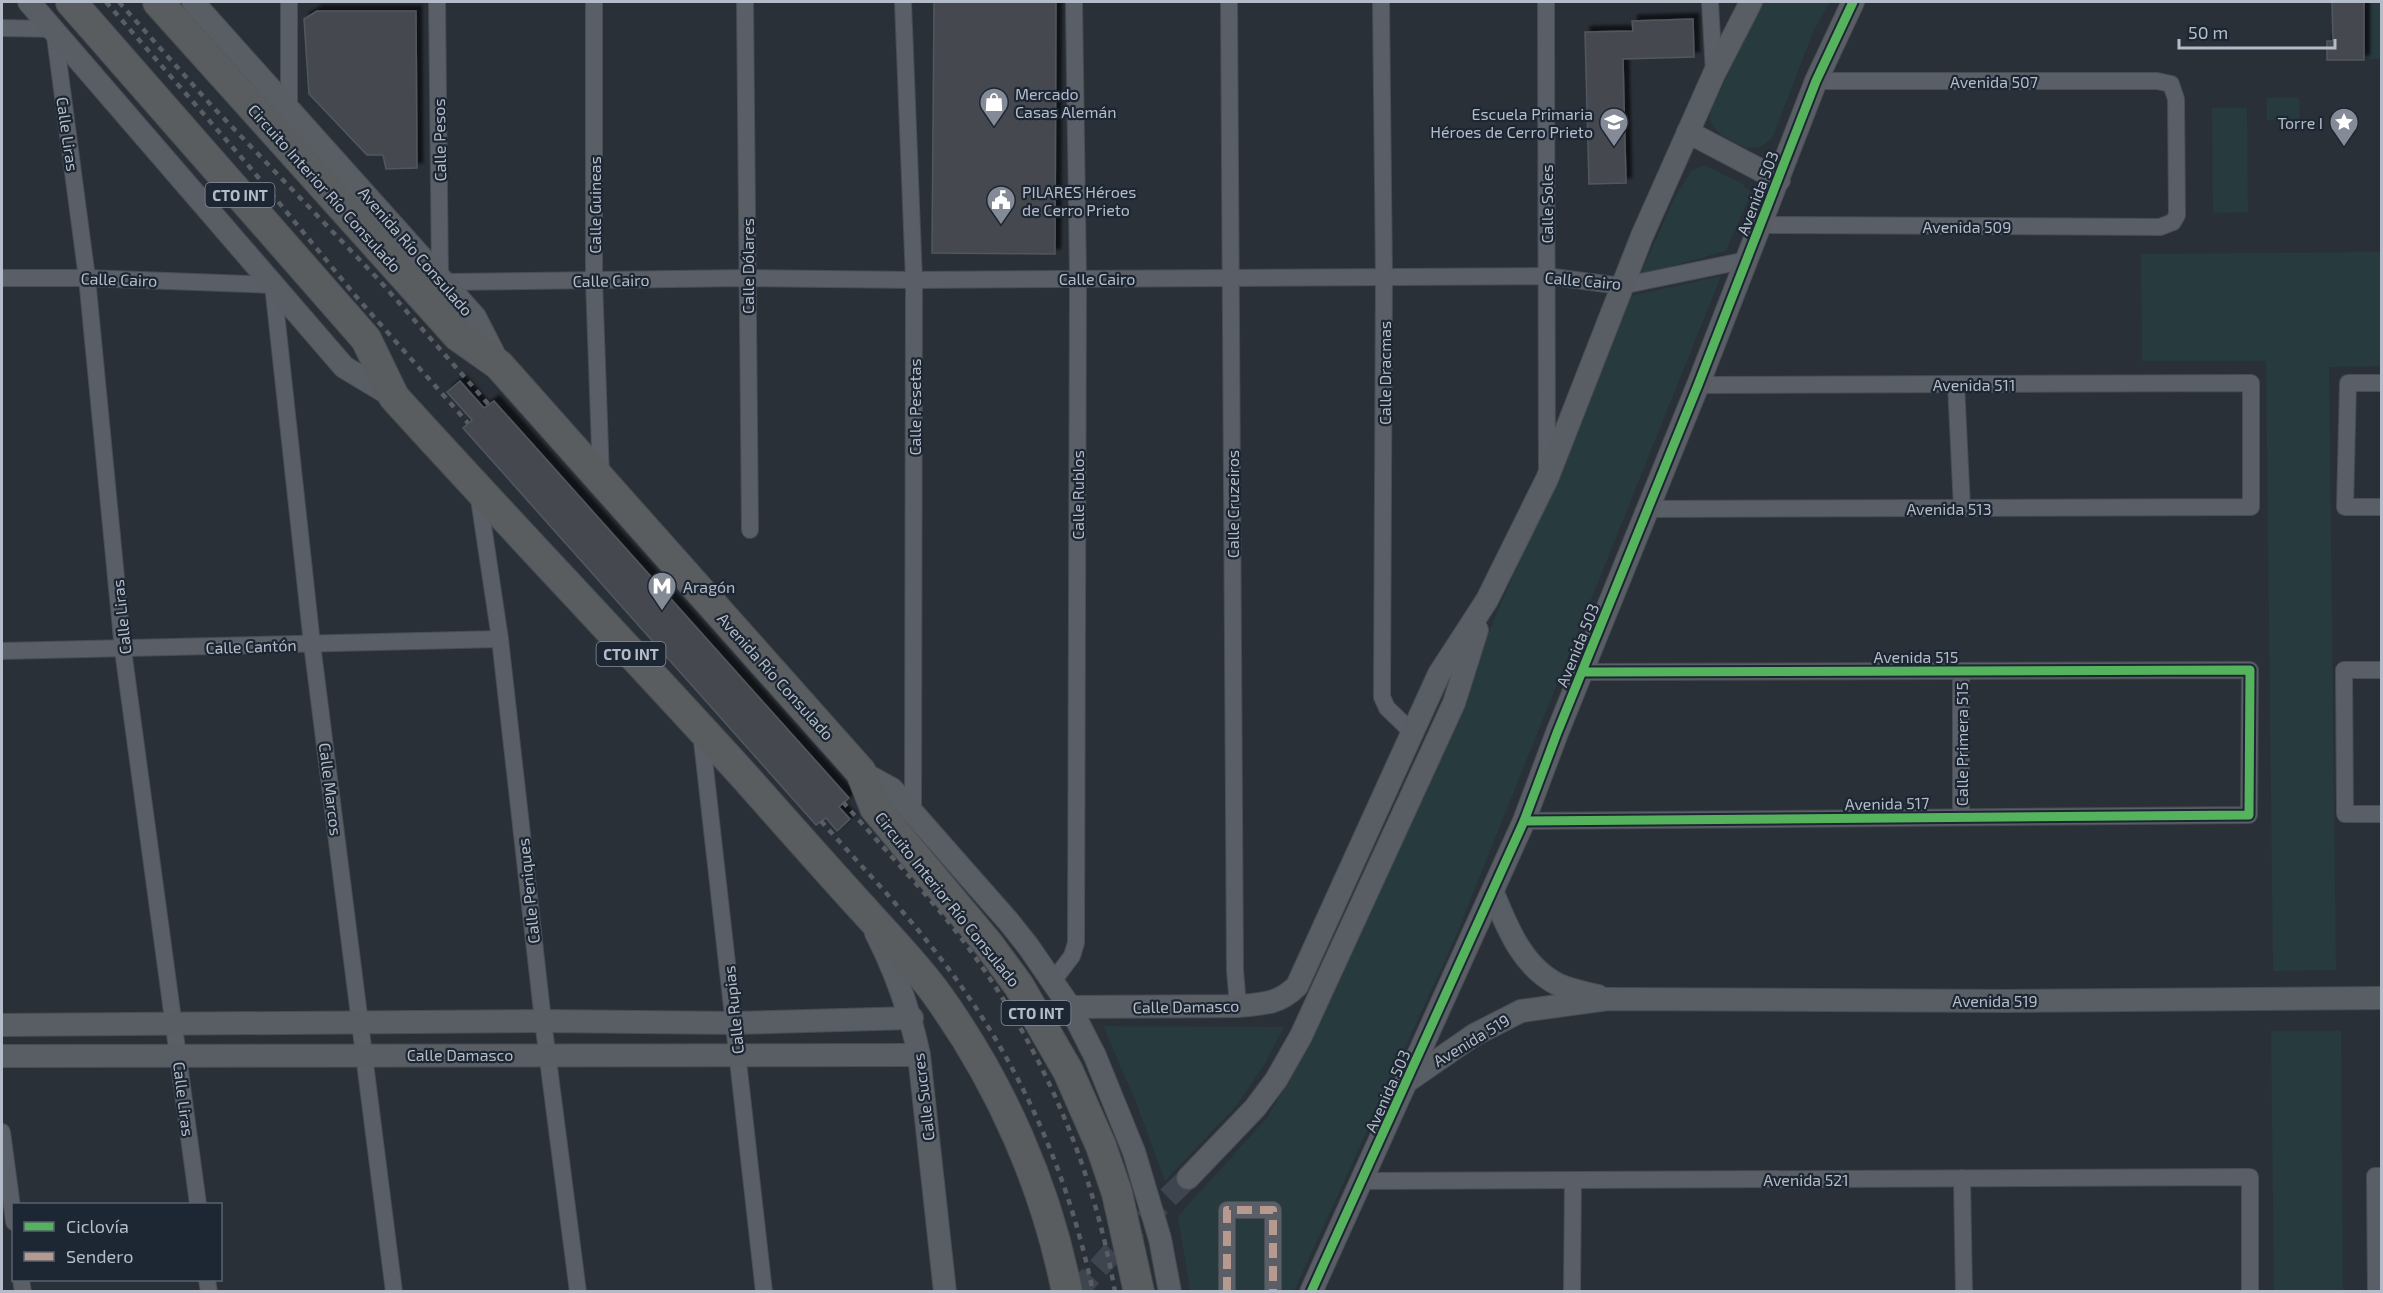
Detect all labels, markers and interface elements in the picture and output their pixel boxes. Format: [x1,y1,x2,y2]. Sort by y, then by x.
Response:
scale bar [2179,12,2335,50]
text: 50 m [2188,21,2228,43]
street label: Avenida 507 [1950,72,2038,91]
place label: Mercado Casas Alemán [1015,84,1117,121]
shop icon: Mercado Casas Alemán [978,86,1010,128]
street label: Calle Liras [53,95,83,173]
street label: Calle Pesos [429,98,449,182]
street label: Circuito Interior Río Consulado [245,100,405,276]
place label: Escuela Primaria Héroes de Cerro Prieto [1430,104,1593,141]
school or university icon: Escuela Primaria Héroes de Cerro Prieto [1598,106,1630,148]
place icon: Torre I [2328,106,2360,148]
place label: Torre I [2277,113,2323,132]
street label: Avenida 503 [1732,148,1782,238]
street label: Calle Guineas [585,156,604,254]
street label: Calle Soles [1537,164,1556,244]
place label: PILARES Héroes de Cerro Prieto [1022,182,1137,219]
road number: CTO INT [206,183,274,207]
street label: Avenida Río Consulado [355,183,477,319]
public building icon: PILARES Héroes de Cerro Prieto [985,184,1017,226]
street label: Avenida 509 [1923,217,2011,236]
street label: Calle Dólares [738,218,757,314]
street label: Calle Cairo [1544,267,1622,293]
street label: Calle Cairo [80,268,158,290]
street label: Calle Cairo [1059,269,1135,288]
street label: Calle Cairo [572,270,650,290]
street label: Calle Dracmas [1375,321,1394,425]
street label: Calle Pesetas [905,358,924,456]
street label: Avenida 511 [1933,375,2015,394]
street label: Calle Rublos [1068,450,1087,540]
street label: Calle Cruzeiros [1223,450,1242,558]
street label: Avenida 513 [1906,499,1992,518]
metro station icon: Aragón [646,570,678,612]
place label: Aragón [683,577,735,596]
street label: Calle Liras [108,579,134,655]
street label: Avenida 503 [1552,600,1602,690]
street label: Avenida Río Consulado [714,609,838,743]
street label: Calle Cantón [205,635,297,657]
road number: CTO INT [596,642,666,666]
street label: Avenida 515 [1874,647,1958,666]
street label: Calle Primera 515 [1952,682,1971,806]
street label: Calle Marcos [316,741,346,837]
street label: Avenida 517 [1845,793,1929,813]
street label: Circuito Interior Río Consulado [872,808,1024,990]
street label: Calle Peniques [513,837,543,945]
street label: Calle Rupias [719,965,747,1055]
street label: Avenida 519 [1952,991,2038,1010]
street label: Calle Damasco [1132,996,1240,1016]
road number: CTO INT [1002,1001,1070,1025]
street label: Avenida 519 [1429,1010,1513,1070]
street label: Calle Damasco [407,1045,513,1064]
street label: Avenida 503 [1360,1047,1414,1135]
street label: Calle Sucres [908,1052,938,1142]
street label: Calle Liras [170,1061,198,1137]
street label: Avenida 521 [1763,1170,1849,1189]
legend [12,1203,222,1281]
text: Ciclovía [66,1215,129,1237]
text: Sendero [66,1245,133,1267]

